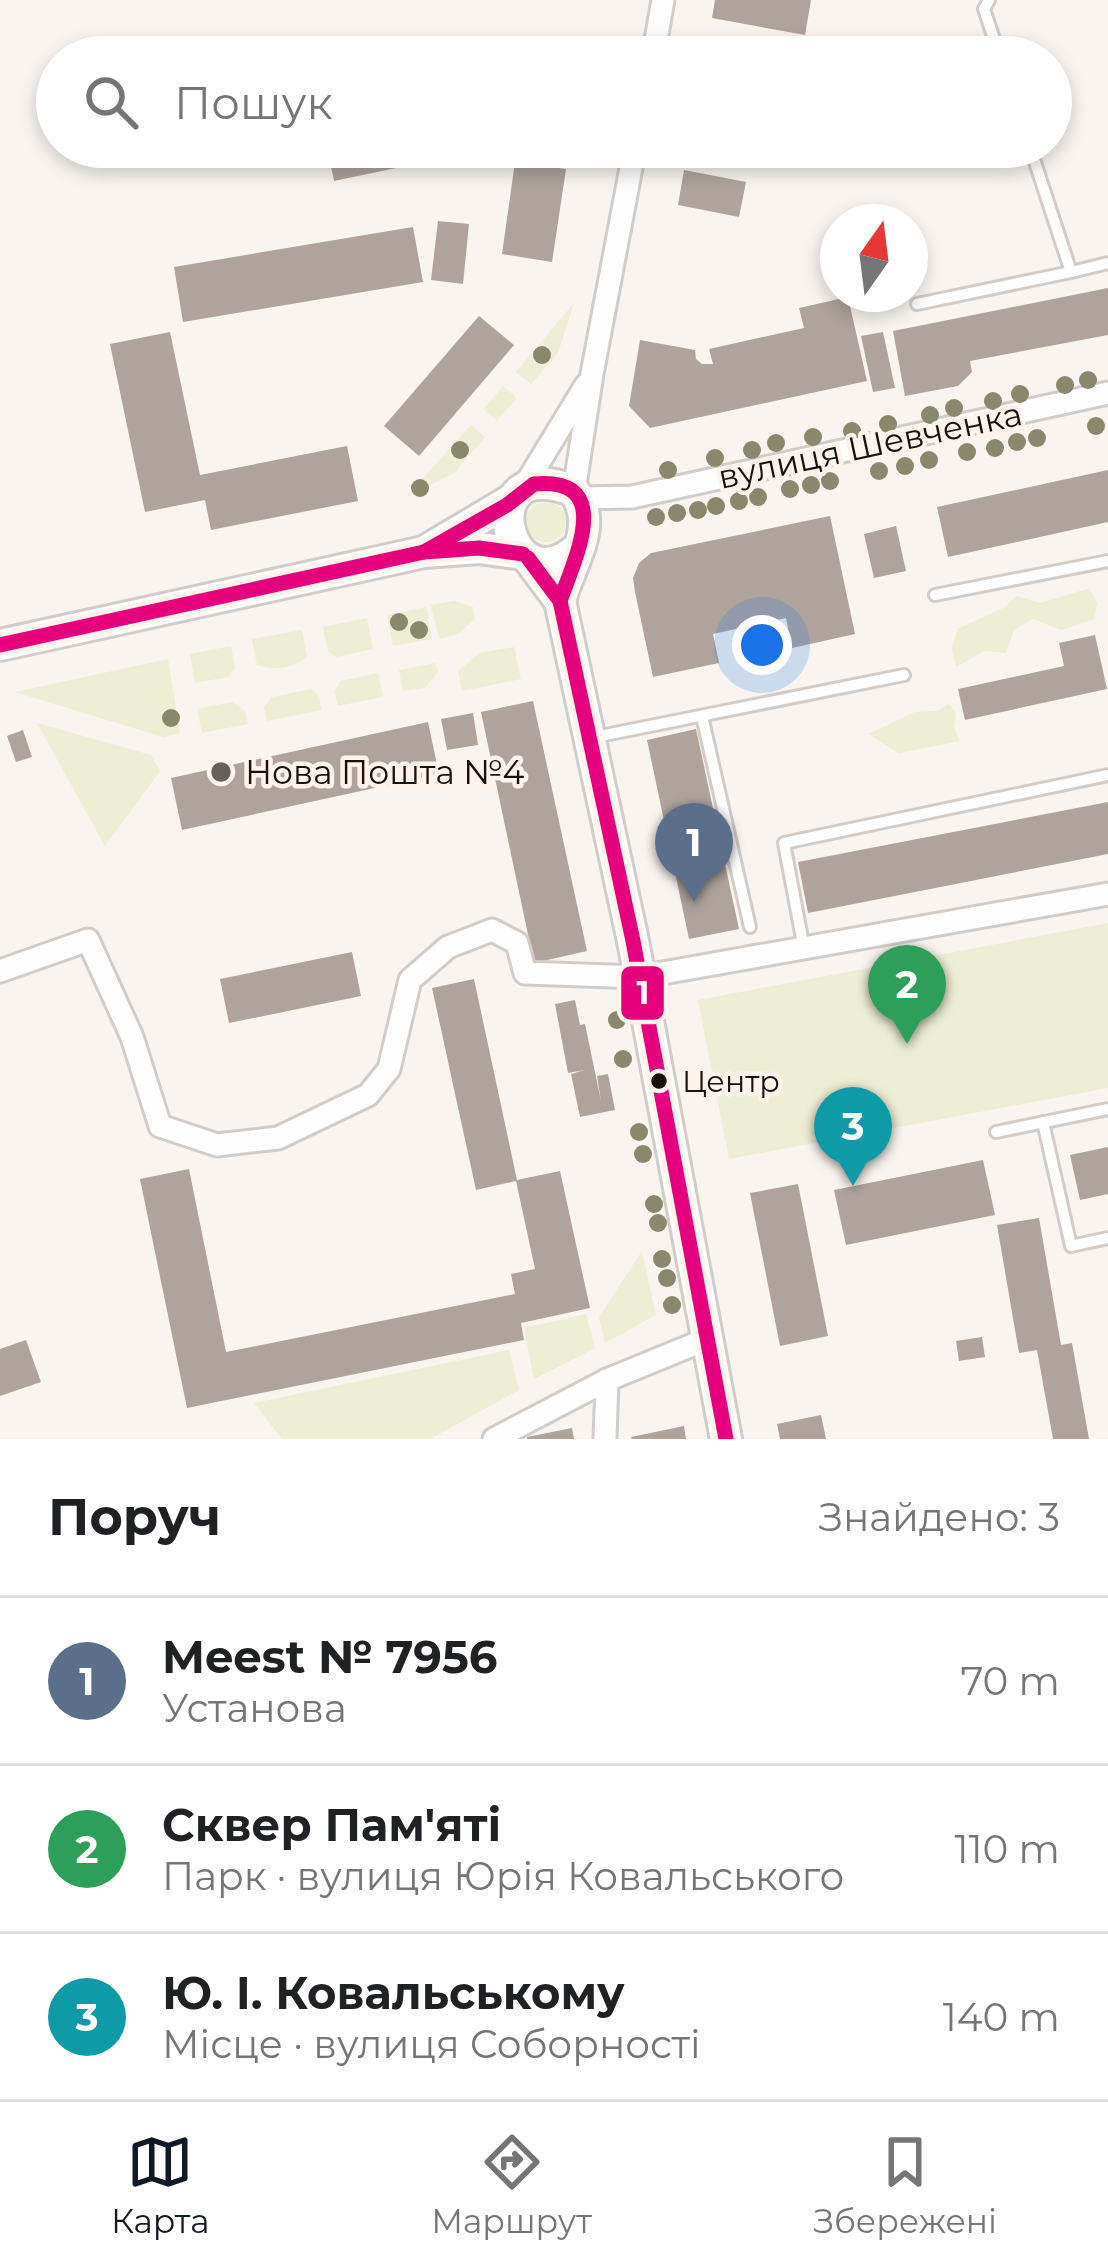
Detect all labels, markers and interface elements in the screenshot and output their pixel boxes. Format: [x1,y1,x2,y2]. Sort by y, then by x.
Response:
search box [36,36,1072,168]
icon: search [78,69,144,135]
text: Пошук [174,75,333,130]
north arrow [820,204,928,312]
street label: вулиця Шевченка [714,393,1026,497]
your location [732,615,792,675]
place label: Нова Пошта №4 [245,752,525,792]
marker: Нова Пошта №4 [208,759,234,785]
pin: 1 [655,803,733,902]
pin: 2 [868,945,946,1044]
line badge: 1 [619,964,666,1022]
text: 1 [637,972,649,1012]
place label: Центр [682,1063,780,1100]
marker: Центр [648,1070,670,1092]
pin: 3 [814,1087,892,1186]
text: Поруч [48,1486,221,1548]
text: Знайдено: 3 [819,1493,1060,1541]
text: Meest № 7956 [162,1629,497,1684]
text: 1 [79,1657,95,1705]
text: 70 m [960,1657,1060,1705]
text: Установа [162,1684,347,1732]
text: Сквер Пам'яті [162,1797,501,1852]
text: 2 [75,1825,99,1873]
text: 110 m [954,1825,1060,1873]
text: Парк · вулиця Юрія Ковальського [162,1852,844,1900]
text: Ю. І. Ковальському [162,1965,625,2020]
text: 3 [75,1993,99,2041]
text: 140 m [943,1993,1060,2041]
text: Місце · вулиця Соборності [162,2020,701,2068]
tab: Карта [111,2129,210,2241]
tab: Маршрут [431,2129,592,2241]
tab: Збережені [814,2129,997,2241]

